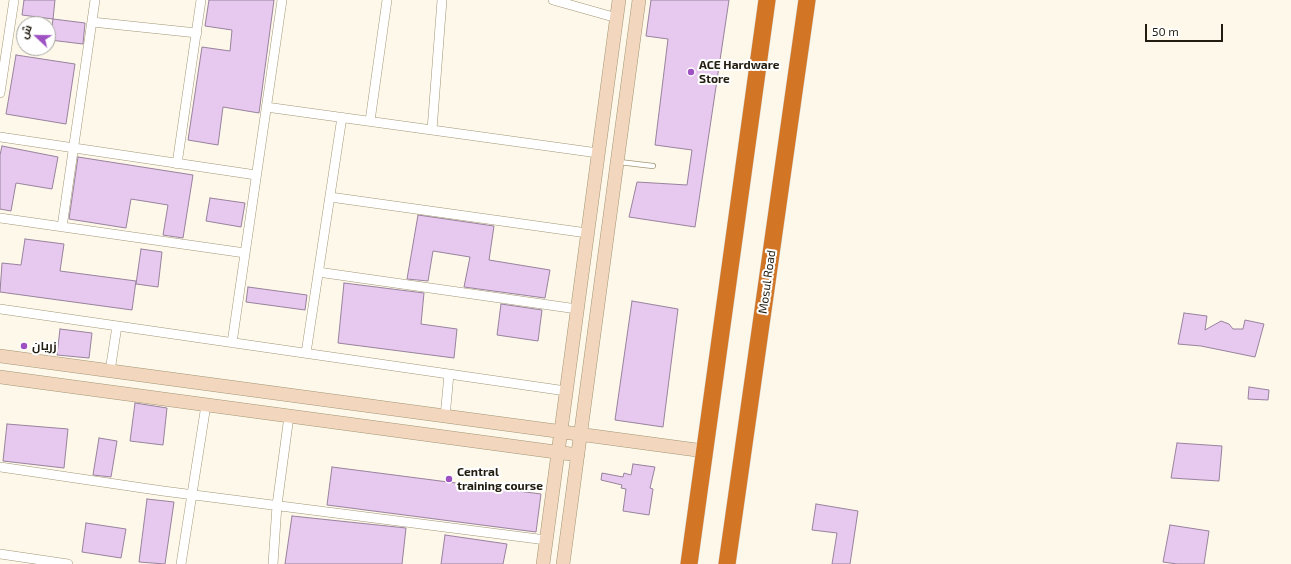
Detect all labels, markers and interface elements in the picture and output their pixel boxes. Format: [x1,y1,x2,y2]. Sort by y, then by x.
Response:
north arrow [16,16,56,56]
scale bar [1147,16,1225,42]
text: ش [17,23,34,41]
text: 50 m [1152,24,1179,38]
place label: ACE Hardware Store [699,58,779,86]
marker: ACE Hardware Store [686,67,696,77]
street label: Mosul Road [755,249,779,315]
place label: زریان [32,339,57,353]
marker: زریان [19,341,29,351]
place label: Central training course [457,465,543,493]
marker: Central training course [444,474,454,484]

